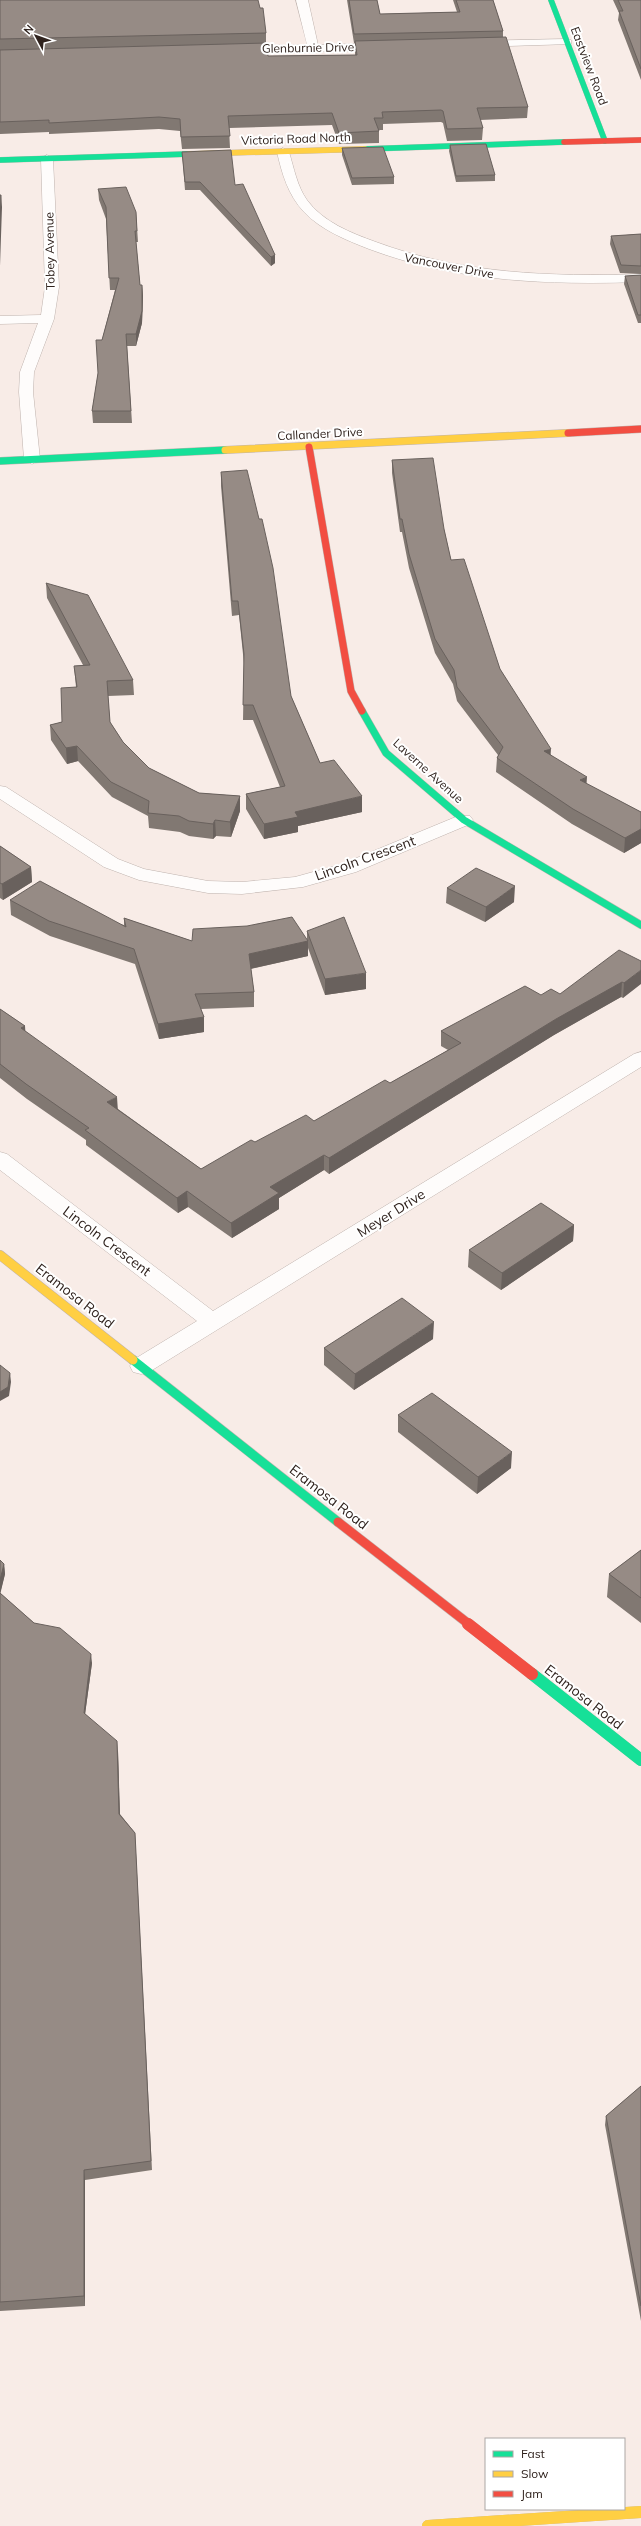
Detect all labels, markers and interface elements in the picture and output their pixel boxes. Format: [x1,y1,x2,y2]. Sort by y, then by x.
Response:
north arrow [16,16,56,56]
text: N [20,22,36,37]
street label: Eastview Road [568,24,611,107]
street label: Glenburnie Drive [262,39,354,56]
street label: Victoria Road North [241,129,351,148]
street label: Tobey Avenue [41,212,58,290]
street label: Vancouver Drive [403,249,495,282]
street label: Callander Drive [277,424,363,443]
street label: Laverne Avenue [390,735,467,806]
street label: Lincoln Crescent [312,831,418,885]
street label: Meyer Drive [354,1185,428,1241]
street label: Lincoln Crescent [59,1202,155,1280]
street label: Eramosa Road [32,1260,118,1332]
street label: Eramosa Road [286,1461,372,1533]
street label: Eramosa Road [541,1661,627,1733]
legend [485,2438,625,2510]
text: Fast [521,2446,545,2461]
text: Slow [521,2466,549,2481]
text: Jam [521,2486,543,2501]

